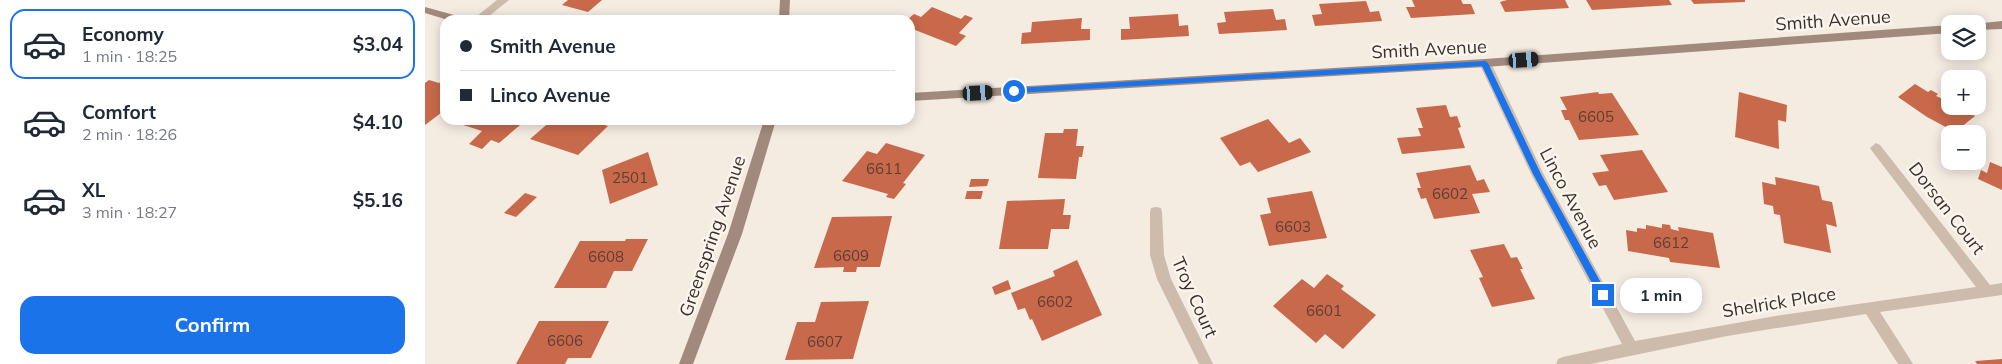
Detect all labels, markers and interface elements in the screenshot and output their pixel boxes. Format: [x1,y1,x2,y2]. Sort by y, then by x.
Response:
street label: Smith Avenue [1775,4,1891,36]
map controls [1941,15,1986,170]
button: layers [1941,15,1986,60]
icon: car [22,22,67,67]
text: Economy [82,22,164,46]
text: $3.04 [353,32,403,56]
text: Smith Avenue [490,34,616,58]
street label: Smith Avenue [1371,34,1487,64]
text: 1 min · 18:25 [82,46,177,66]
car [1508,51,1539,69]
button: + [1941,70,1986,115]
route start [1003,80,1025,102]
text: Linco Avenue [490,83,610,107]
car [962,85,993,101]
icon: car [22,100,67,145]
text: Comfort [82,100,156,124]
house number: 6605 [1578,107,1614,126]
text: $4.10 [353,110,403,134]
text: 2 min · 18:26 [82,124,177,144]
button: − [1941,125,1986,170]
street label: Linco Avenue [1535,144,1607,252]
street label: Greenspring Avenue [674,152,750,320]
street label: Dorsan Court [1904,157,1990,259]
house number: 6611 [866,159,902,178]
house number: 2501 [612,168,648,187]
icon: car [22,178,67,223]
text: XL [82,178,105,202]
house number: 6602 [1432,184,1468,203]
text: $5.16 [353,188,403,212]
text: 3 min · 18:27 [82,202,177,222]
house number: 6603 [1275,217,1311,236]
house number: 6612 [1653,233,1689,252]
house number: 6609 [833,246,869,265]
house number: 6608 [588,247,624,266]
street label: Troy Court [1167,253,1223,341]
callout: 1 min [1621,278,1703,312]
street label: Shelrick Place [1720,282,1838,322]
route end [1592,284,1614,306]
text: 1 min [1640,285,1682,305]
house number: 6602 [1037,292,1073,311]
button: Confirm [20,296,405,354]
house number: 6601 [1306,301,1342,320]
house number: 6606 [547,331,583,350]
house number: 6607 [807,332,843,351]

